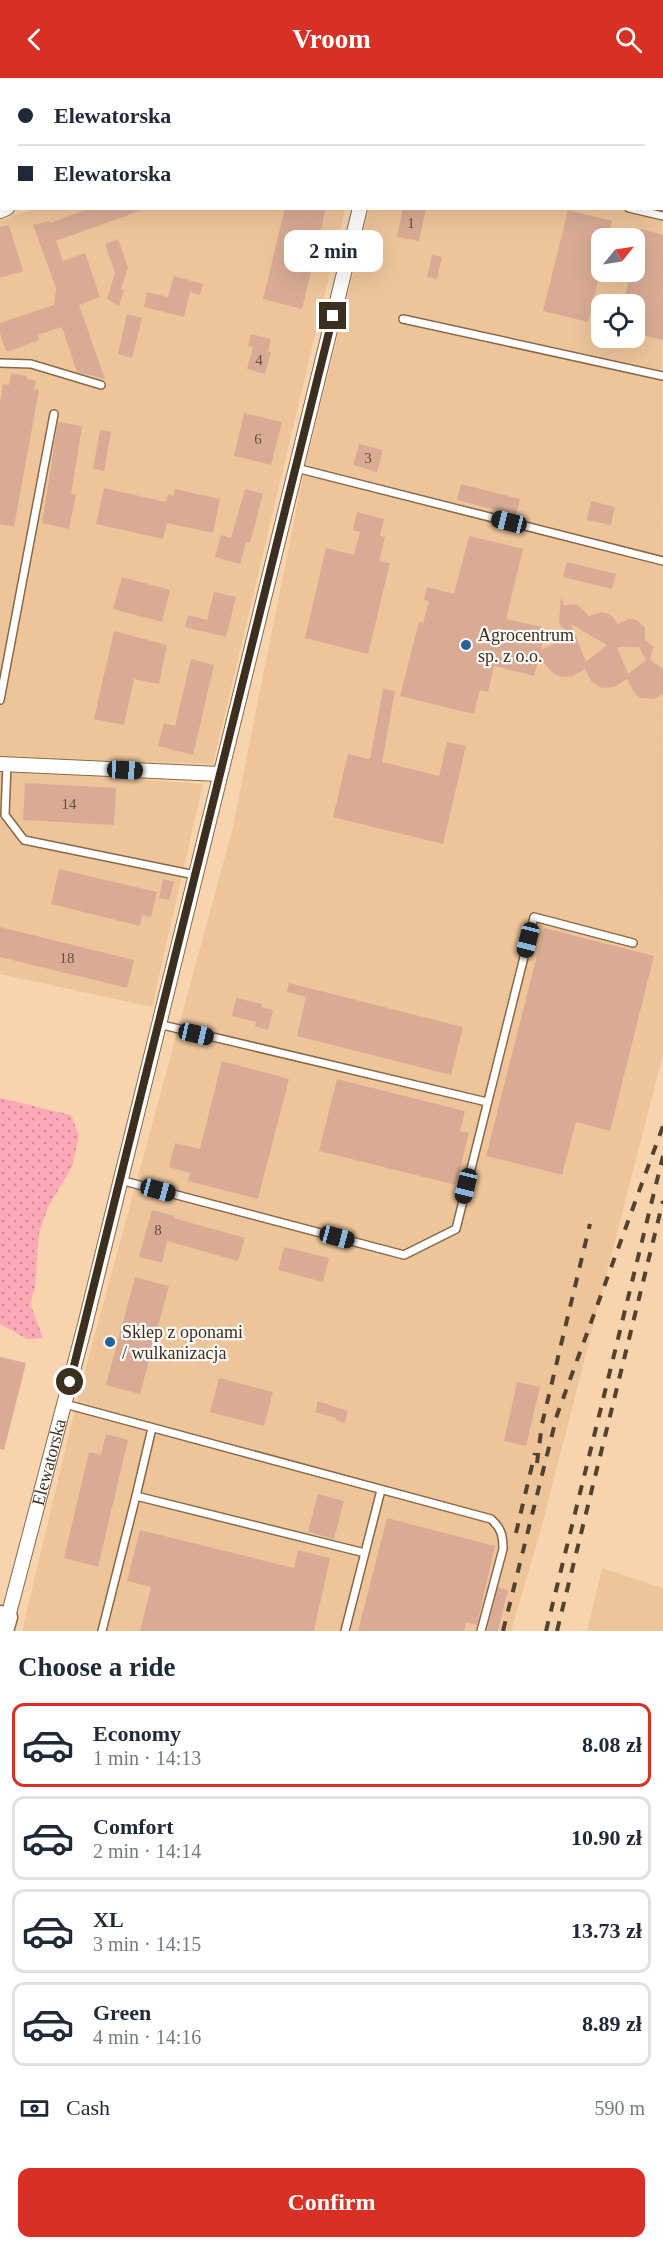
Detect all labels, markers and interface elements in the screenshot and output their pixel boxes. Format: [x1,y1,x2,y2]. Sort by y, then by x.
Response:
icon: back [18,23,51,56]
icon: search [612,23,645,56]
text: Vroom [292,24,371,54]
text: Elewatorska [54,103,171,128]
text: Elewatorska [54,161,171,186]
house number: 1 [407,215,415,231]
north arrow [591,228,645,282]
map controls [591,228,645,348]
callout: 2 min [284,229,382,271]
text: 2 min [309,240,358,262]
button: locate [591,294,645,348]
route end [319,302,346,329]
house number: 4 [255,352,263,368]
house number: 6 [254,431,262,447]
house number: 3 [364,450,372,466]
car [489,509,529,535]
place label: Agrocentrum sp. z o.o. [478,625,574,666]
marker: Agrocentrum sp. z o.o. [459,638,473,652]
car [107,760,143,780]
house number: 14 [62,796,77,812]
car [515,920,541,960]
house number: 18 [60,950,75,966]
car [176,1021,216,1047]
car [453,1166,479,1206]
car [138,1177,178,1203]
house number: 8 [154,1222,162,1238]
car [317,1224,357,1250]
place label: Sklep z oponami / wulkanizacja [122,1322,243,1363]
marker: Sklep z oponami / wulkanizacja [103,1335,117,1349]
route start [56,1368,83,1395]
street label: Elewatorska [28,1417,70,1508]
text: Choose a ride [18,1652,176,1682]
icon: car [21,1718,75,1772]
text: Economy [93,1721,181,1746]
text: 8.08 zł [582,1732,642,1757]
text: 1 min · 14:13 [93,1747,201,1769]
icon: car [21,1811,75,1865]
text: Comfort [93,1814,174,1839]
text: 10.90 zł [571,1825,642,1850]
text: 2 min · 14:14 [93,1840,201,1862]
icon: car [21,1904,75,1958]
text: XL [93,1907,124,1932]
text: 13.73 zł [571,1918,642,1943]
text: 3 min · 14:15 [93,1933,201,1955]
icon: car [21,1997,75,2051]
text: Green [93,2000,151,2025]
text: 8.89 zł [582,2011,642,2036]
text: 4 min · 14:16 [93,2026,201,2048]
icon: cash [18,2092,51,2125]
text: Cash [66,2095,110,2120]
text: 590 m [594,2097,645,2119]
button: Confirm [18,2168,645,2237]

